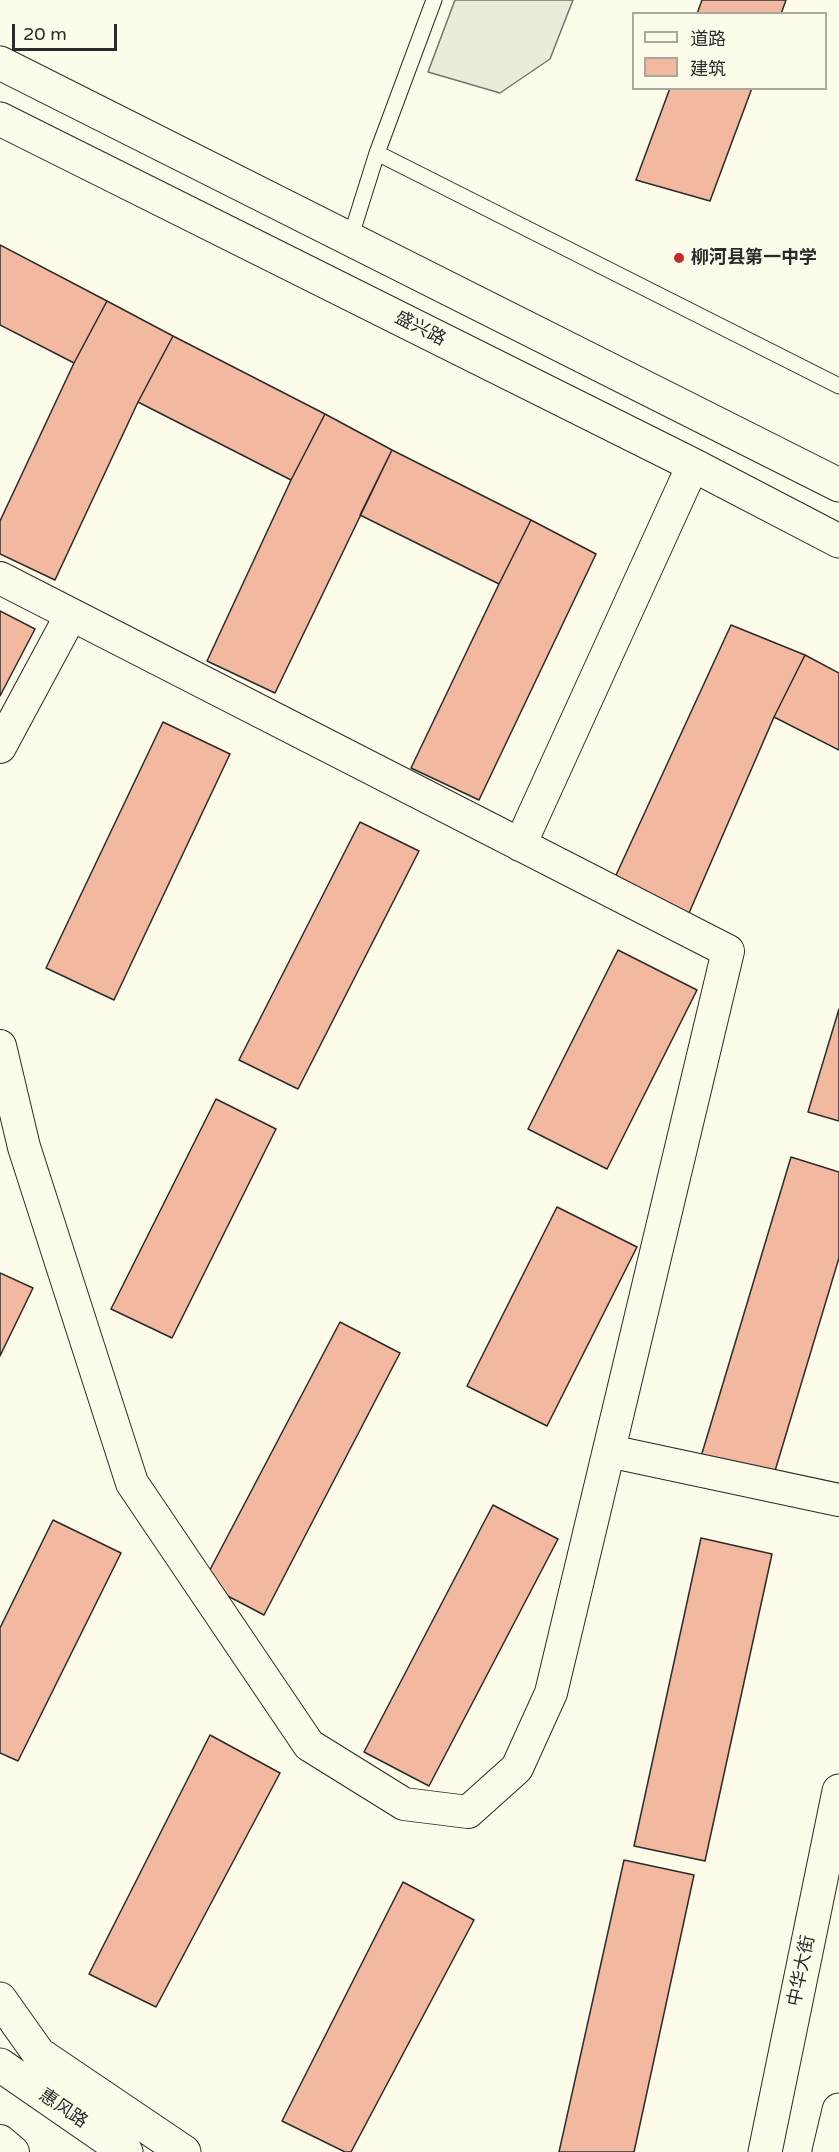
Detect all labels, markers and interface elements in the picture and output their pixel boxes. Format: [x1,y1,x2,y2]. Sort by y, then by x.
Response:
scale bar [15,12,120,50]
legend [632,12,827,90]
text: 20 m [23,23,67,45]
text: 道路 [690,28,726,50]
text: 建筑 [690,58,726,80]
place label: 柳河县第一中学 [691,247,817,269]
marker: 柳河县第一中学 [672,251,686,265]
street label: 盛兴路 [391,307,449,351]
street label: 中华大街 [784,1934,820,2008]
street label: 惠风路 [35,2085,91,2133]

